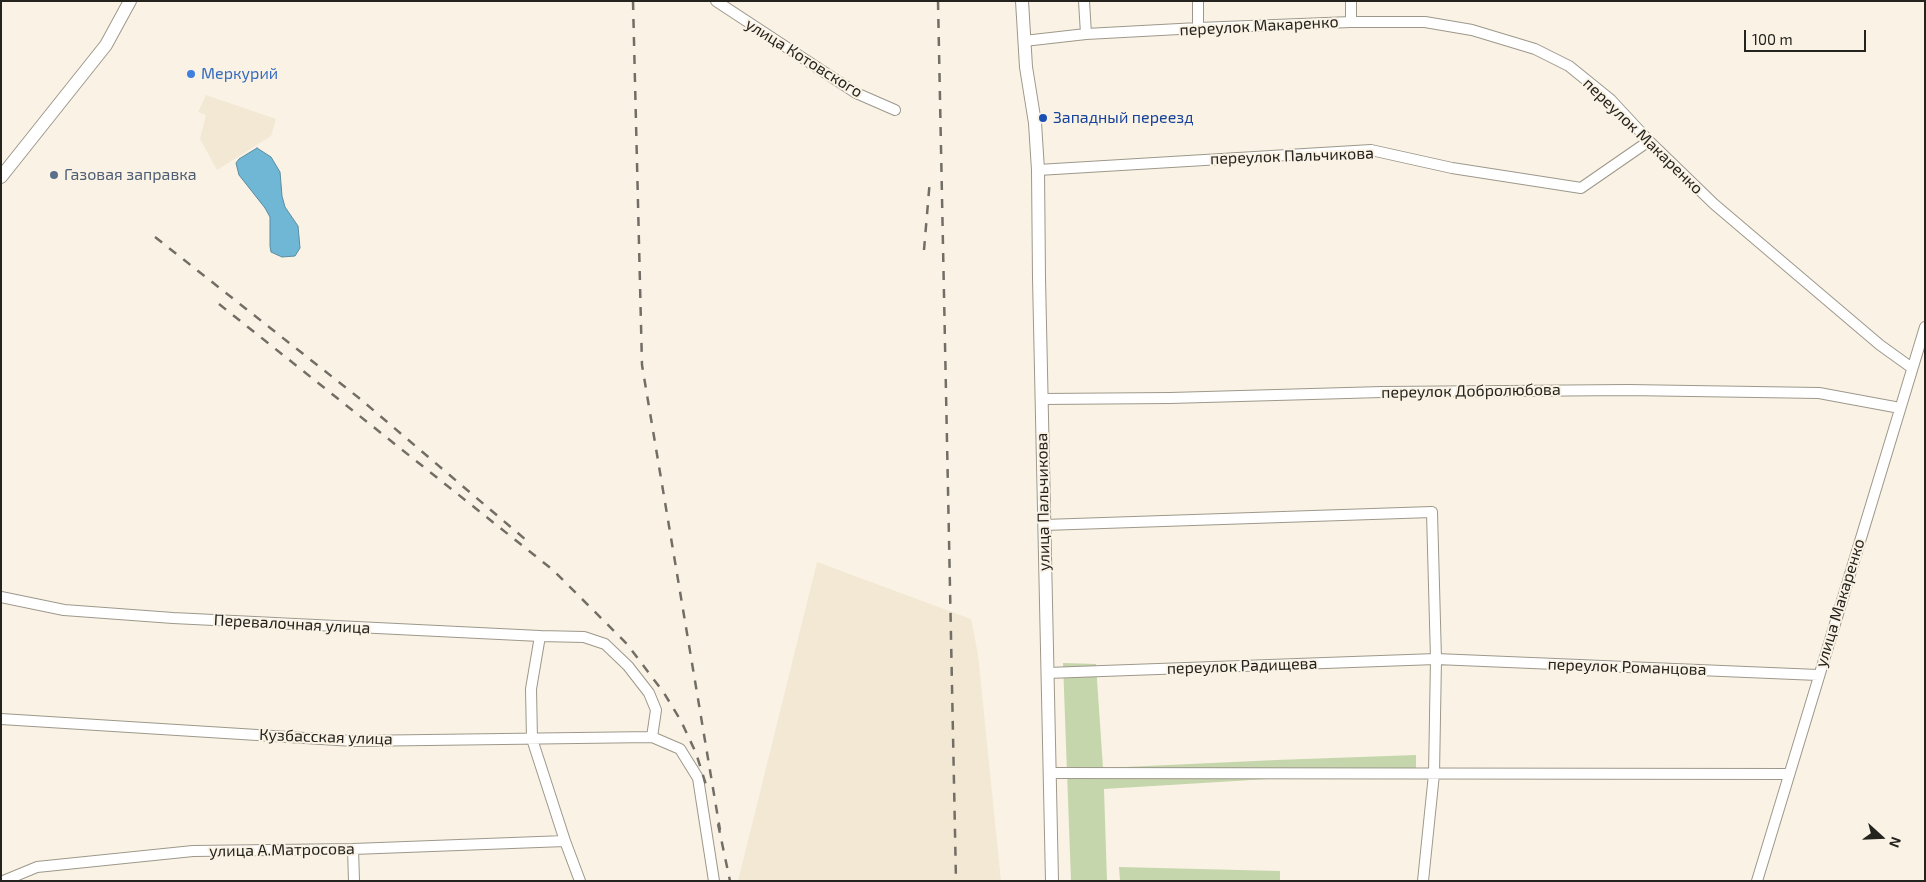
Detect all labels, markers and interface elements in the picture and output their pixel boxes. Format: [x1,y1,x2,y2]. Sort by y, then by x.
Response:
street label: переулок Макаренко [1179,12,1339,40]
street label: улица Котовского [742,14,866,102]
scale bar [1746,20,1868,52]
text: 100 m [1752,30,1793,48]
place label: Меркурий [201,64,278,84]
marker: Меркурий [185,68,197,80]
street label: переулок Макаренко [1579,74,1707,198]
place label: Западный переезд [1053,108,1194,128]
marker: Западный переезд [1037,112,1049,124]
street label: переулок Пальчикова [1210,144,1374,168]
place label: Газовая заправка [64,165,197,185]
marker: Газовая заправка [48,169,60,181]
street label: переулок Добролюбова [1381,380,1561,402]
street label: улица Пальчикова [1032,433,1054,571]
street label: улица Макаренко [1811,536,1869,670]
street label: Перевалочная улица [213,610,371,638]
street label: переулок Радищева [1166,654,1318,678]
street label: переулок Романцова [1547,655,1707,679]
street label: Кузбасская улица [259,725,393,749]
north arrow [1856,812,1906,862]
text: N [1886,835,1905,850]
street label: улица А.Матросова [209,839,355,861]

